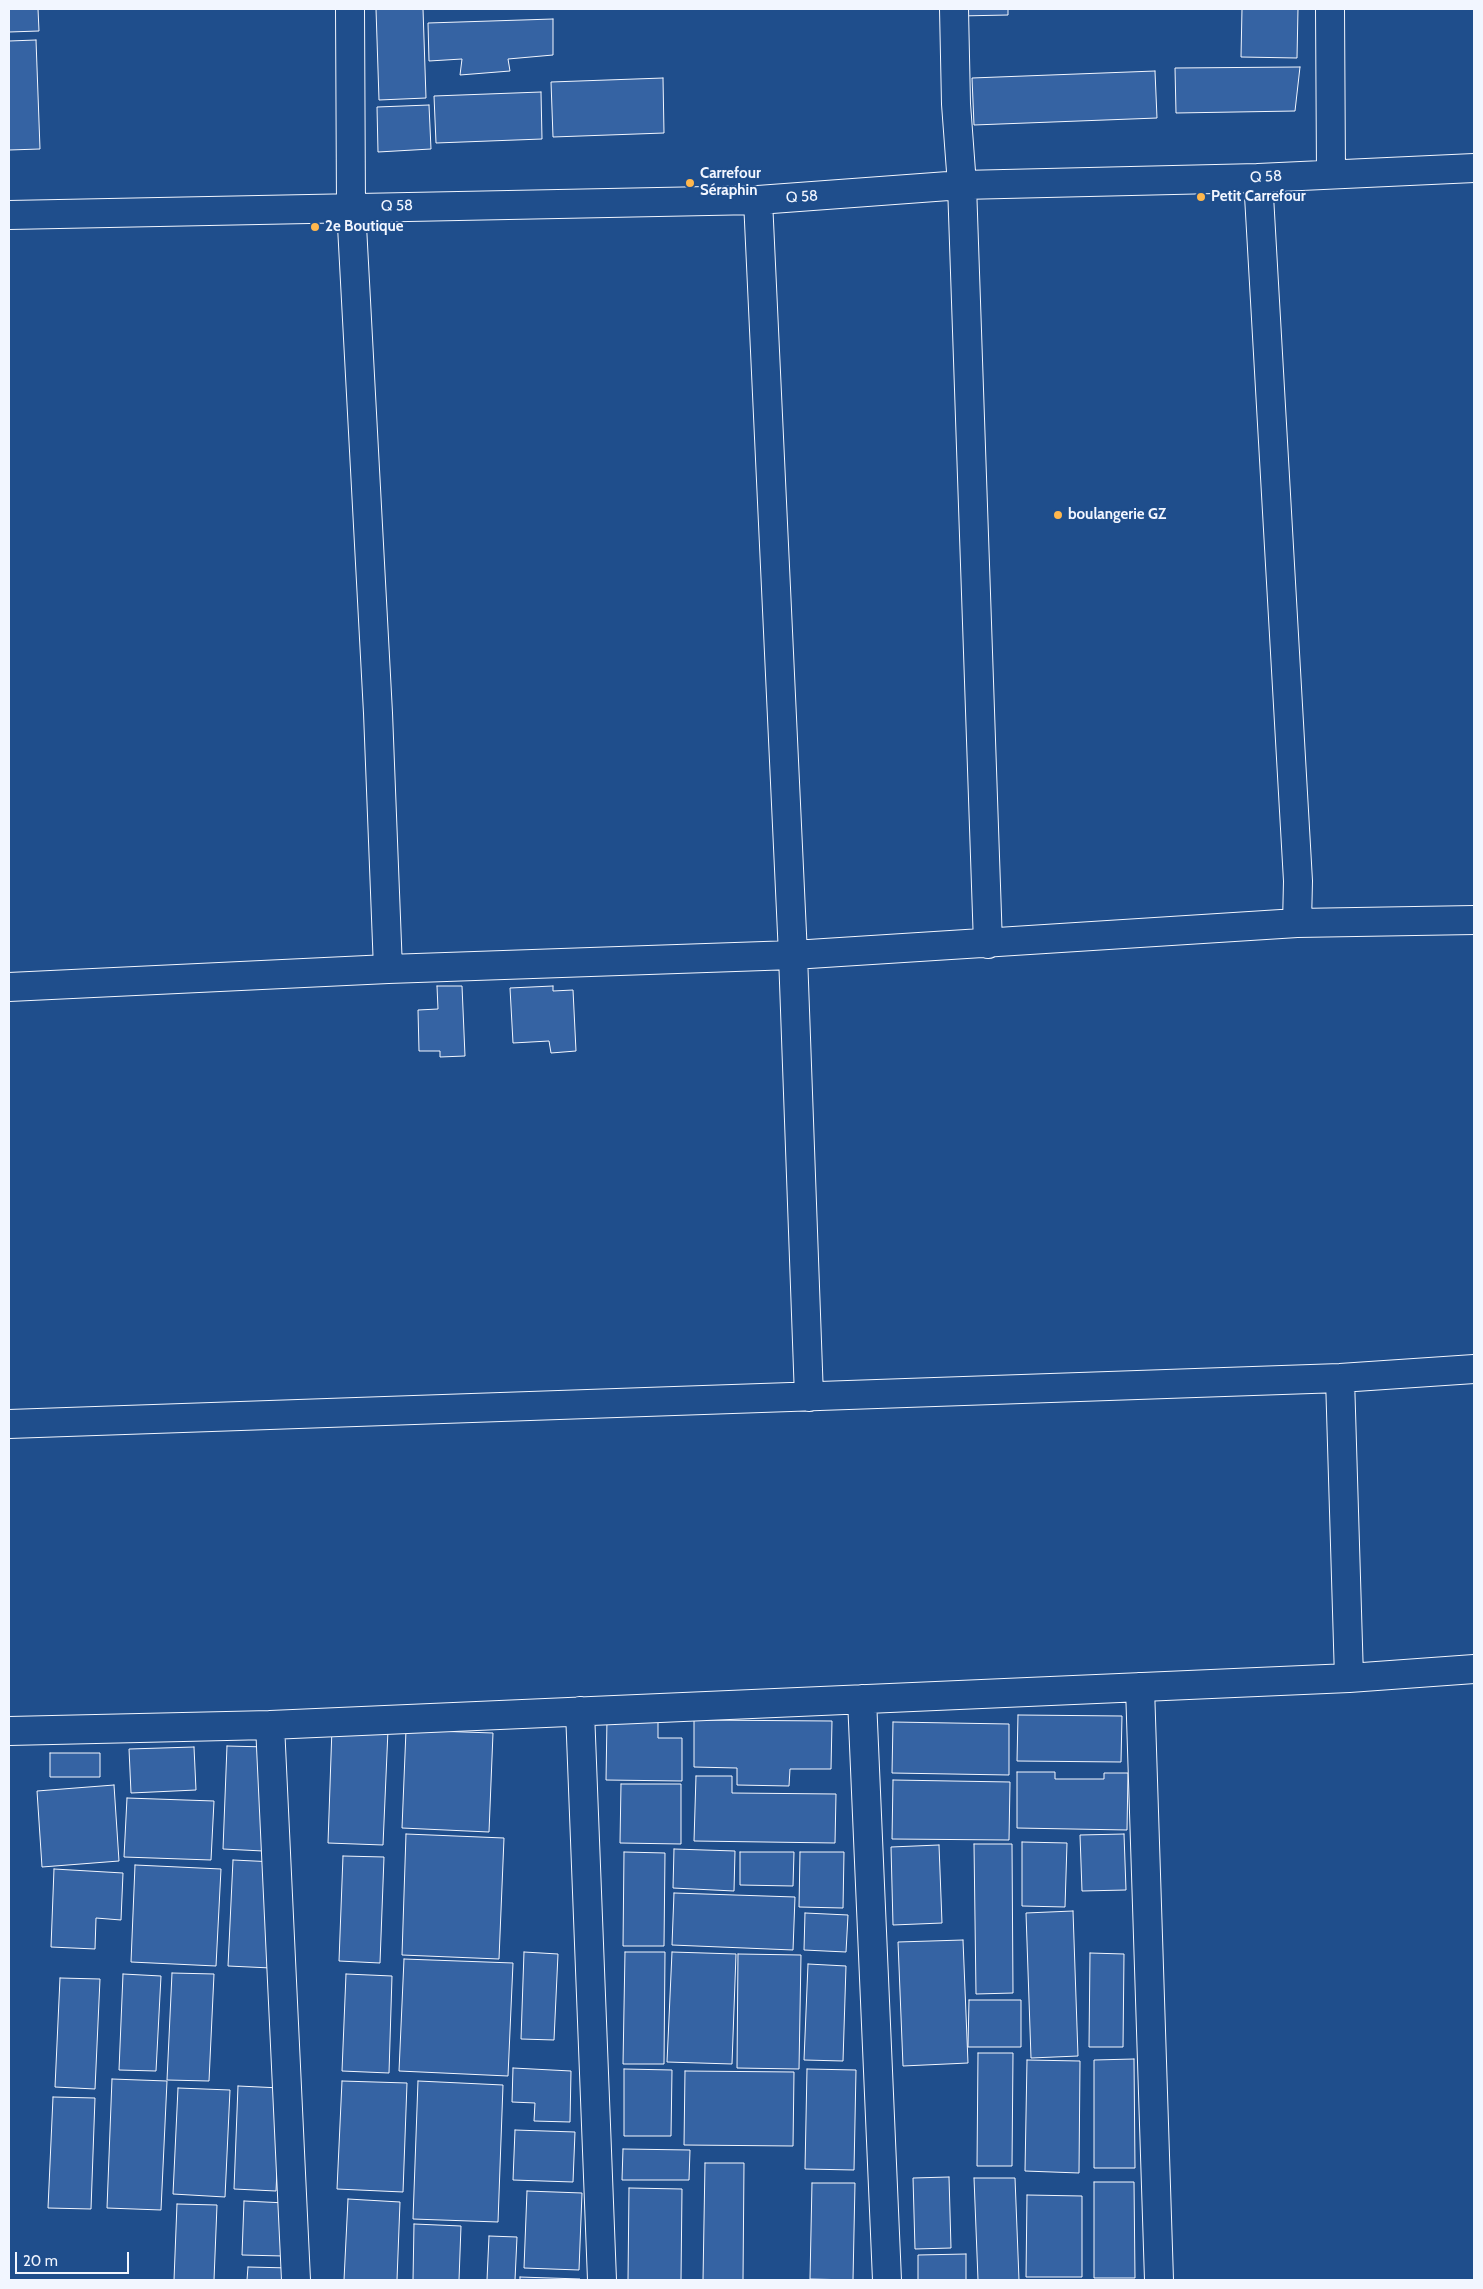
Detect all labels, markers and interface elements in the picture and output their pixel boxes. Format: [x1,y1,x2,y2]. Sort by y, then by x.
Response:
place label: Carrefour Séraphin [700,165,761,200]
street label: Q 58 [1249,167,1283,187]
marker: Carrefour Séraphin [684,177,696,189]
street label: Q 58 [785,187,819,207]
place label: Petit Carrefour [1211,188,1306,206]
marker: Petit Carrefour [1195,191,1207,203]
street label: Q 58 [381,197,413,215]
place label: 2e Boutique [325,218,404,236]
marker: 2e Boutique [309,221,321,233]
place label: boulangerie GZ [1068,506,1166,524]
marker: boulangerie GZ [1052,509,1064,521]
scale bar [18,2242,131,2274]
text: 20 m [23,2252,58,2270]

